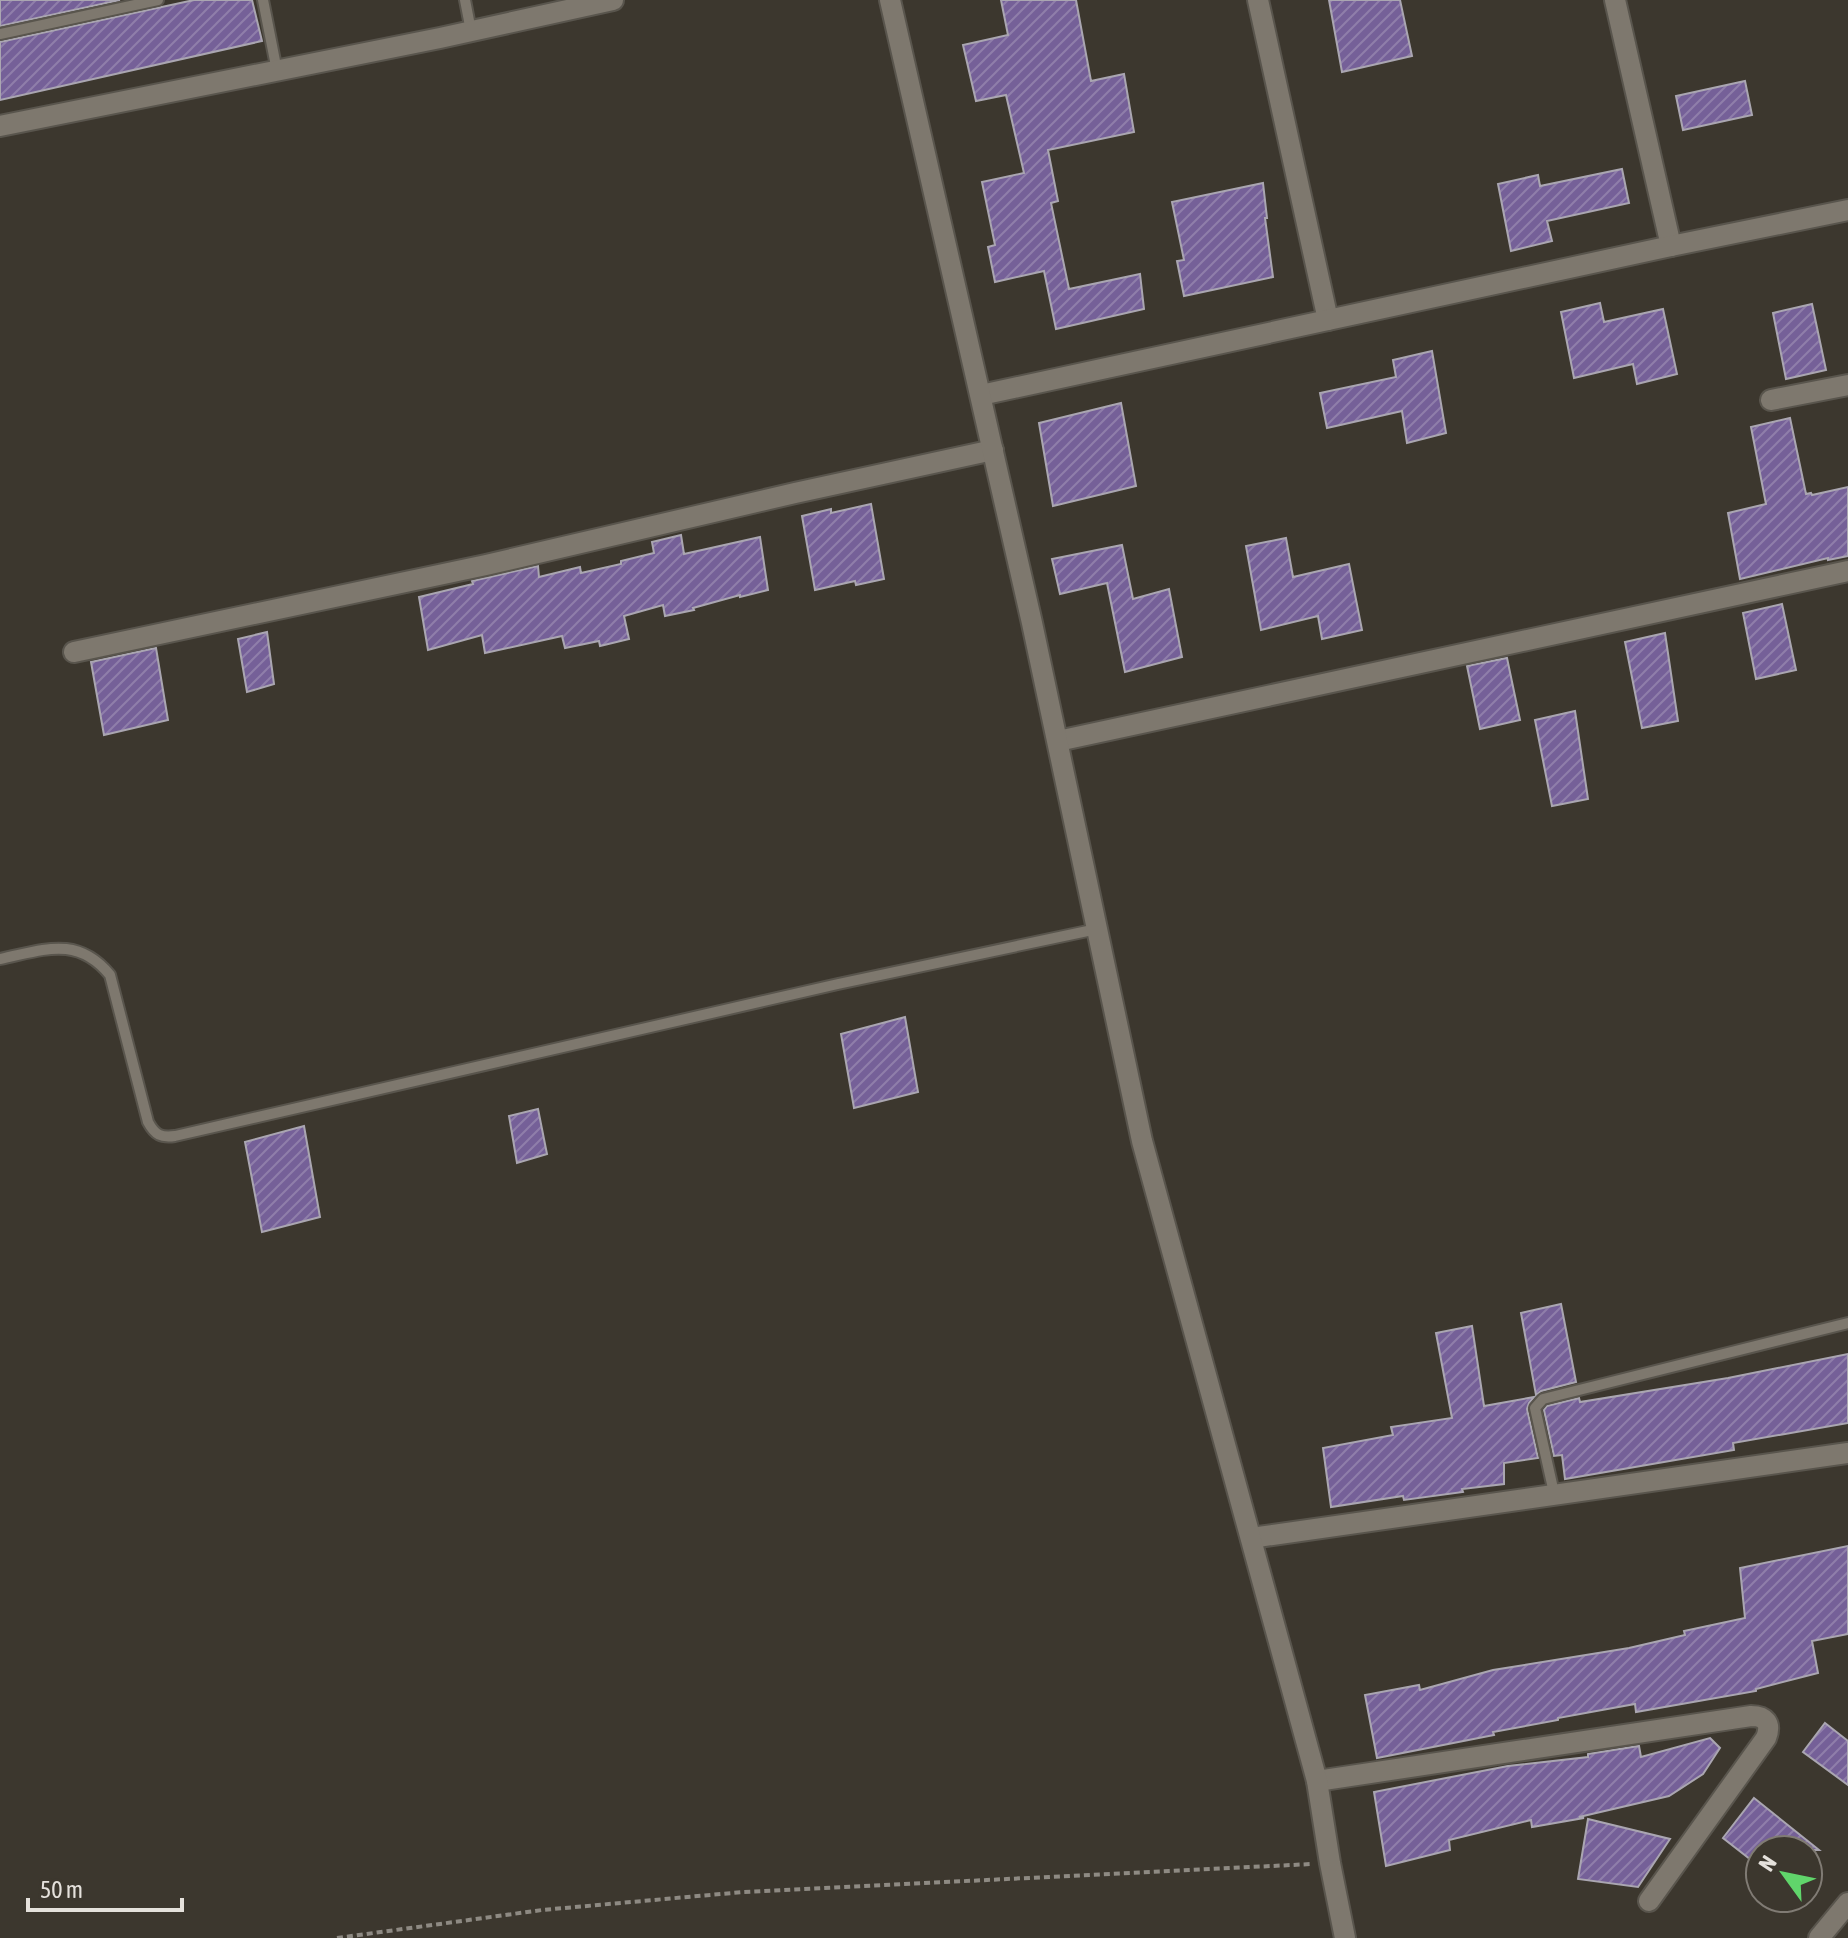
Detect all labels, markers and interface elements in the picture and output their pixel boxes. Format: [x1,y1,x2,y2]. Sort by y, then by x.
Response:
north arrow [1744,1834,1824,1914]
text: N [1753,1851,1782,1876]
scale bar [28,1862,182,1912]
text: 50 m [40,1876,83,1903]

